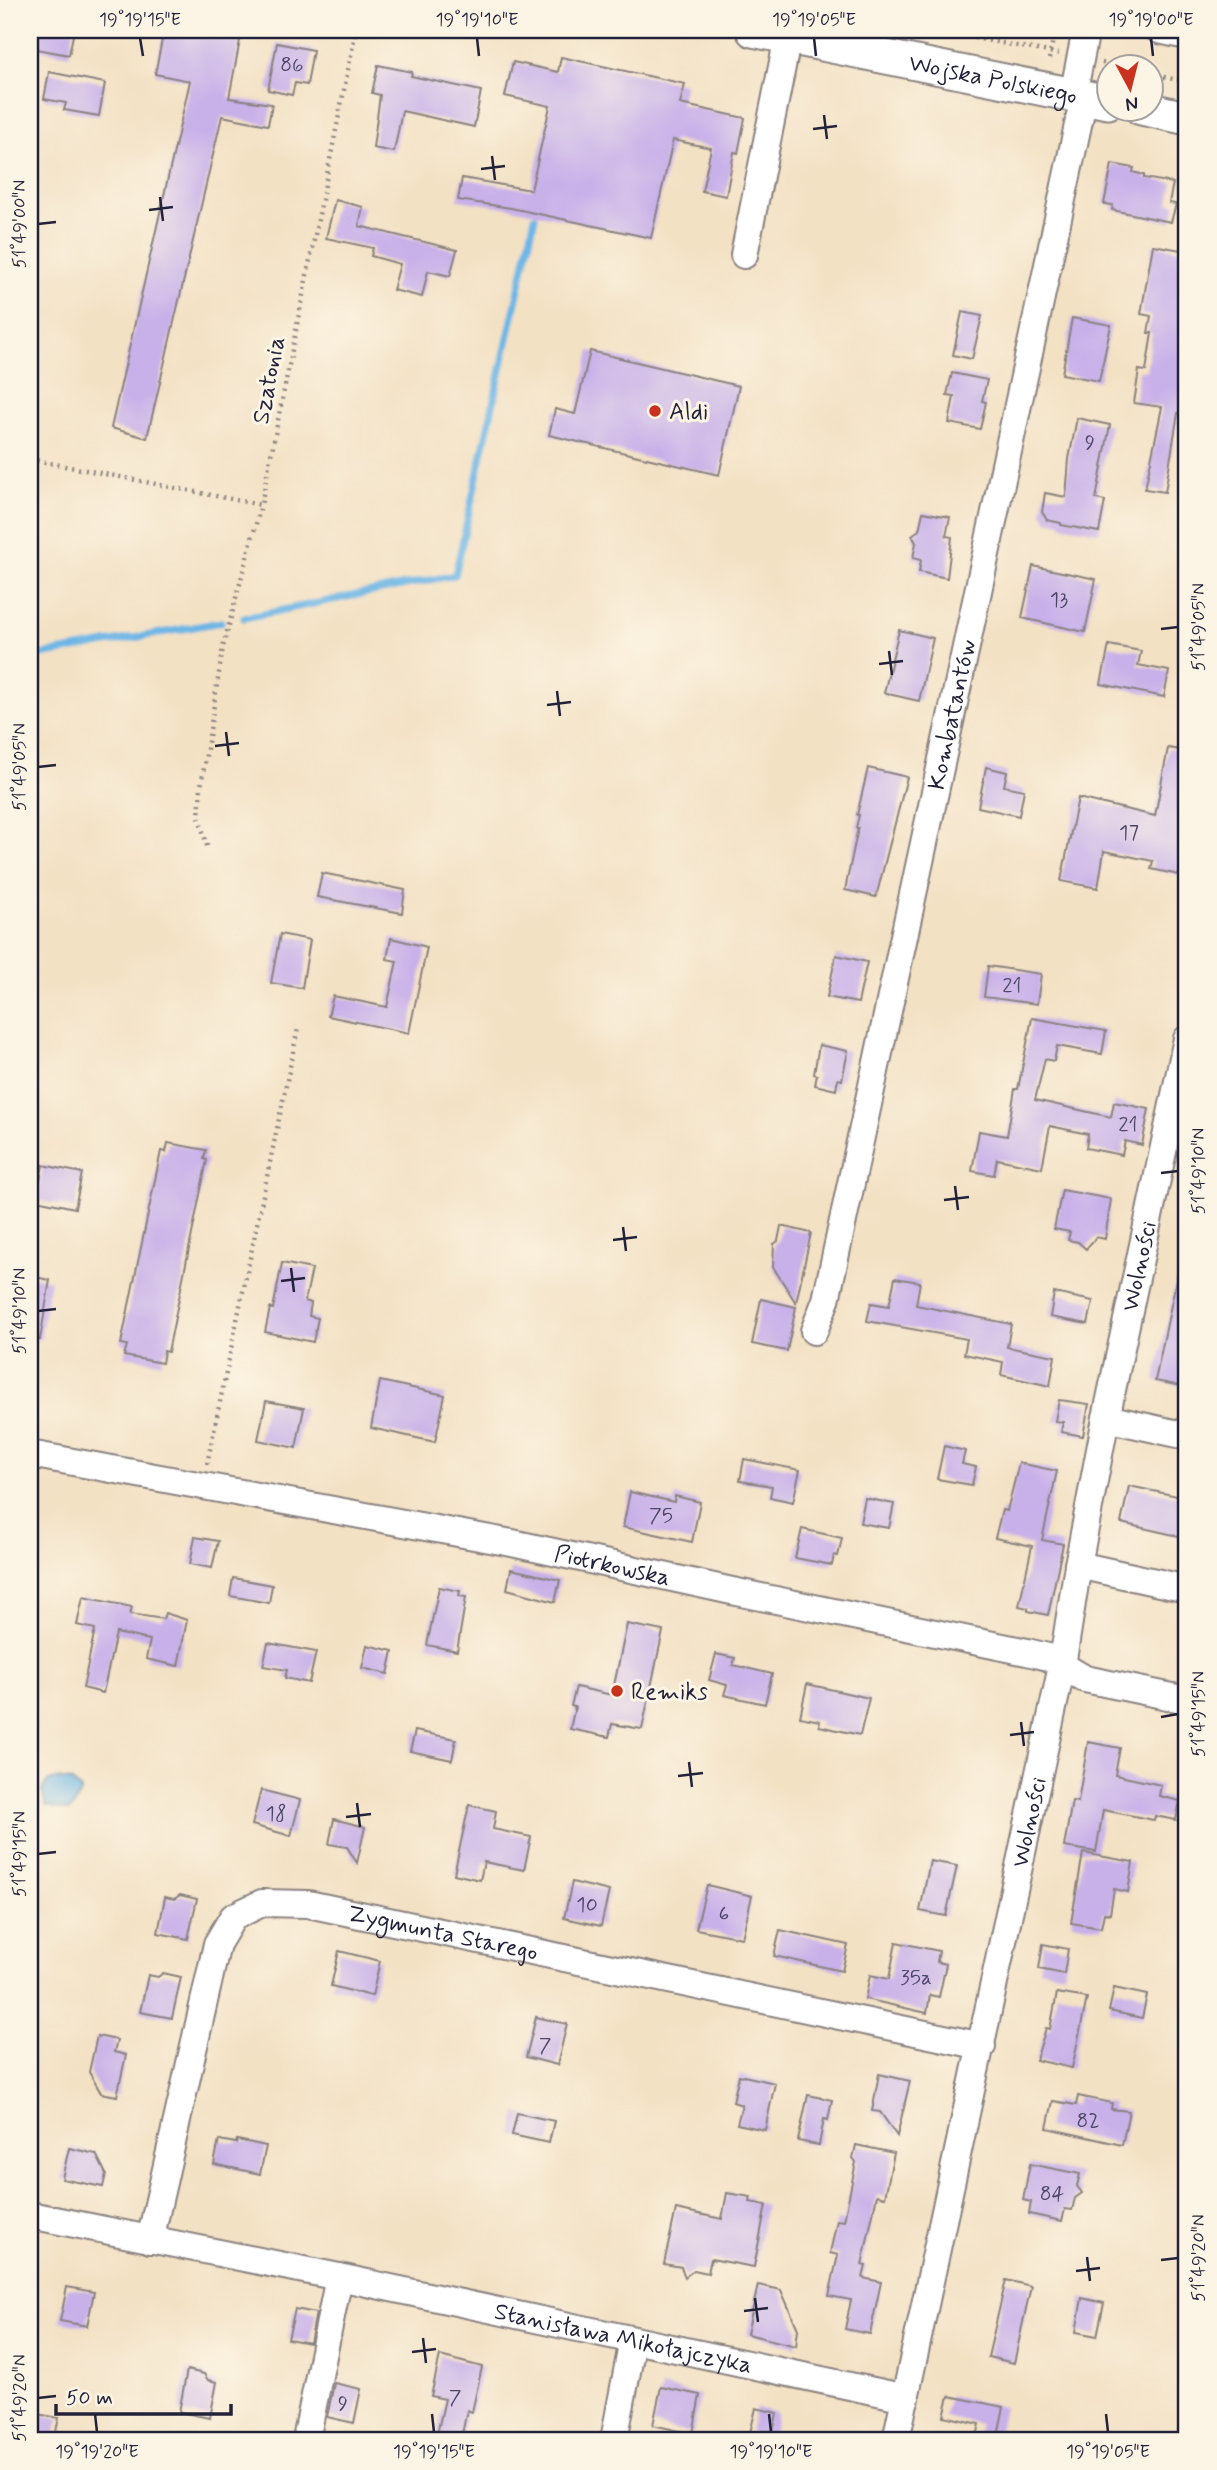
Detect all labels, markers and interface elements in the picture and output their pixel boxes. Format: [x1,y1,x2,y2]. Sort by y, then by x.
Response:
text: 19°19'15"E [99,8,181,32]
text: 19°19'10"E [436,8,518,32]
text: 19°19'05"E [772,8,856,32]
text: 19°19'00"E [1109,8,1193,32]
street label: Wojska Polskiego [906,48,1080,112]
house number: 86 [280,51,304,79]
north arrow [1094,52,1164,122]
text: N [1124,90,1140,117]
text: 51°49'00"N [8,180,32,268]
street label: Szatonia [246,334,293,427]
place label: Aldi [669,397,708,428]
marker: Aldi [647,403,663,419]
house number: 9 [1085,429,1095,457]
text: 51°49'05"N [1187,583,1211,671]
house number: 13 [1050,586,1068,614]
street label: Kombatantów [922,637,984,793]
text: 51°49'05"N [8,723,32,811]
house number: 17 [1119,819,1139,847]
house number: 21 [1002,972,1022,1000]
house number: 21 [1118,1111,1138,1139]
text: 51°49'10"N [1187,1128,1211,1214]
street label: Wolności [1115,1218,1165,1314]
text: 51°49'10"N [8,1268,32,1354]
house number: 75 [649,1502,673,1530]
street label: Piotrkowska [551,1539,673,1594]
text: 51°49'15"N [1187,1671,1211,1757]
place label: Remiks [631,1677,708,1708]
marker: Remiks [609,1683,625,1699]
street label: Wolności [1005,1774,1055,1870]
house number: 18 [266,1800,286,1828]
text: 51°49'15"N [8,1811,32,1897]
house number: 10 [576,1891,598,1919]
street label: Zygmunta Starego [345,1899,540,1969]
house number: 6 [719,1900,729,1928]
house number: 35a [900,1964,932,1992]
house number: 7 [539,2032,552,2060]
house number: 82 [1077,2107,1099,2135]
house number: 84 [1040,2180,1065,2208]
text: 51°49'20"N [1187,2214,1211,2302]
street label: Stanisława Mikołajczyka [491,2297,755,2382]
text: 51°49'20"N [8,2354,32,2442]
scale bar [56,2372,231,2416]
text: 50 m [66,2384,113,2412]
house number: 7 [449,2384,462,2412]
house number: 9 [338,2390,348,2418]
text: 19°19'20"E [55,2440,139,2464]
text: 19°19'15"E [393,2440,475,2464]
text: 19°19'10"E [730,2440,812,2464]
text: 19°19'05"E [1066,2440,1150,2464]

